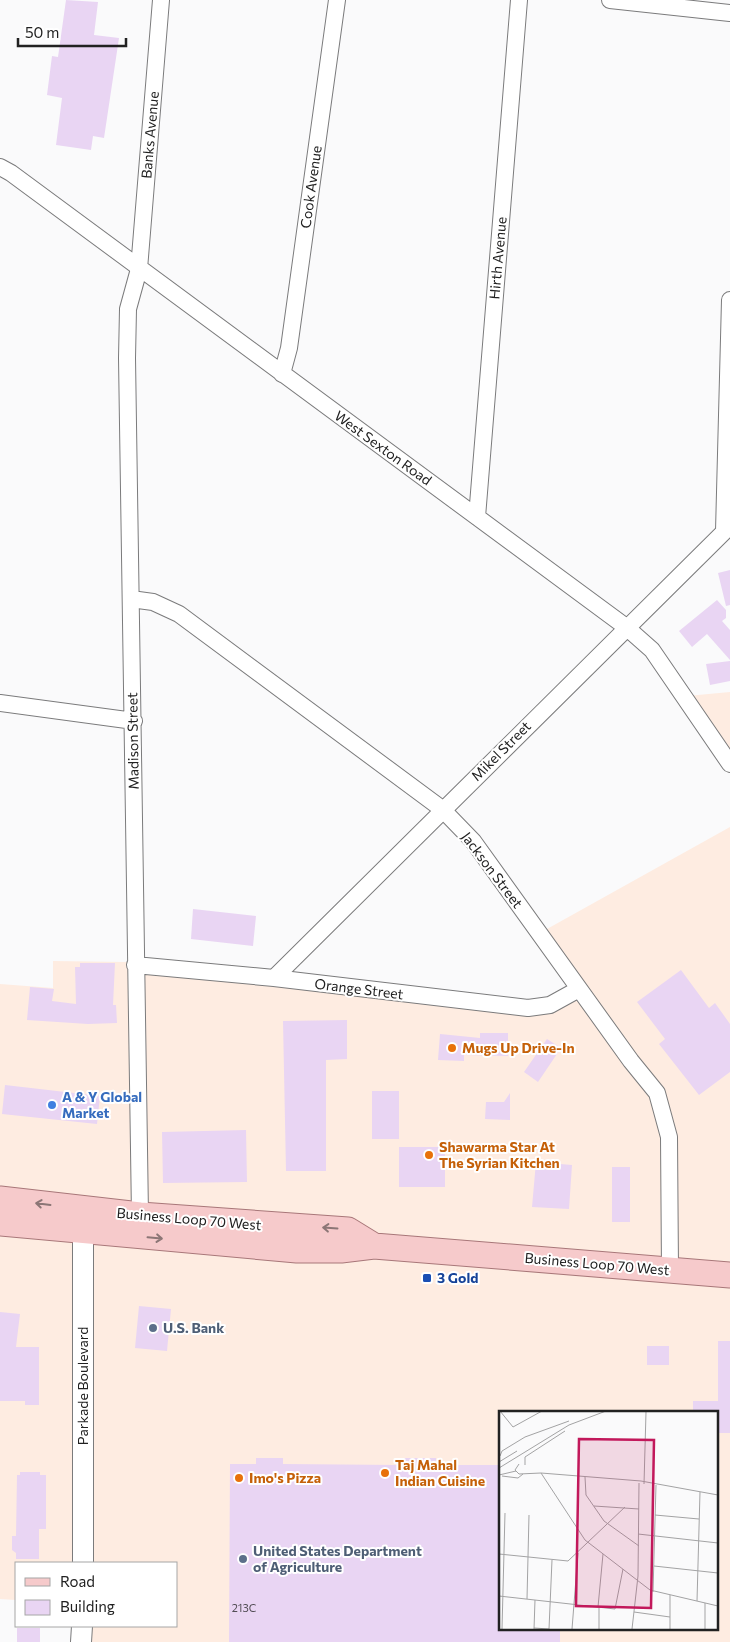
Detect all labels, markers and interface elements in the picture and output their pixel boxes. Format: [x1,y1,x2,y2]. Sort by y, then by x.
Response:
scale bar [18,15,125,47]
text: 50 m [25,23,59,41]
street label: Banks Avenue [137,91,162,179]
street label: Cook Avenue [296,145,325,229]
street label: Hirth Avenue [485,216,510,300]
street label: West Sexton Road [331,407,435,489]
street label: Madison Street [123,692,142,790]
street label: Mikel Street [467,717,534,784]
street label: Jackson Street [458,828,527,911]
street label: Orange Street [314,975,405,1002]
place label: Mugs Up Drive-In [462,1039,575,1056]
marker: Mugs Up Drive-In [446,1042,458,1054]
place label: A & Y Global Market [62,1088,142,1121]
marker: A & Y Global Market [46,1099,58,1111]
place label: Shawarma Star At The Syrian Kitchen [439,1138,560,1171]
marker: Shawarma Star At The Syrian Kitchen [423,1149,435,1161]
one-way arrow [35,1199,51,1209]
street label: Business Loop 70 West [116,1204,262,1233]
one-way arrow [322,1224,338,1233]
one-way arrow [147,1233,163,1243]
street label: Business Loop 70 West [524,1249,670,1278]
place label: 3 Gold [437,1269,478,1286]
marker: 3 Gold [421,1272,433,1284]
place label: U.S. Bank [163,1319,224,1336]
marker: U.S. Bank [147,1322,159,1334]
street label: Parkade Boulevard [74,1327,91,1445]
inset map [499,1411,718,1630]
place label: Taj Mahal Indian Cuisine [395,1456,485,1489]
marker: Taj Mahal Indian Cuisine [379,1467,391,1479]
place label: Imo's Pizza [249,1469,321,1486]
marker: Imo's Pizza [233,1472,245,1484]
place label: United States Department of Agriculture [253,1542,422,1575]
marker: United States Department of Agriculture [237,1553,249,1565]
legend [15,1562,178,1627]
text: Road [60,1572,95,1590]
text: Building [60,1597,115,1615]
house number: 213C [232,1601,256,1614]

